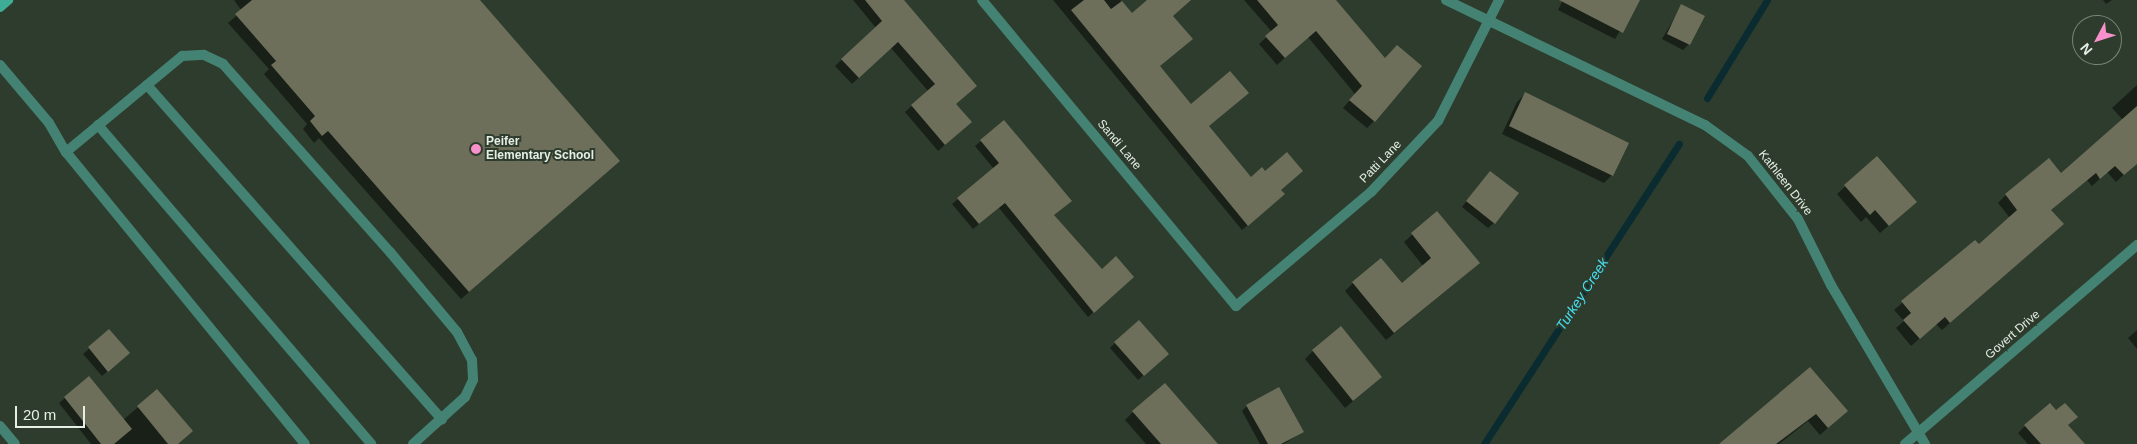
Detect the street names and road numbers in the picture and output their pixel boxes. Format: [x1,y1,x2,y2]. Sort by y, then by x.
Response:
street label: Sandi Lane [1094,117,1144,173]
street label: Patti Lane [1357,138,1405,186]
street label: Kathleen Drive [1755,148,1815,218]
street label: Govert Drive [1983,307,2043,363]

